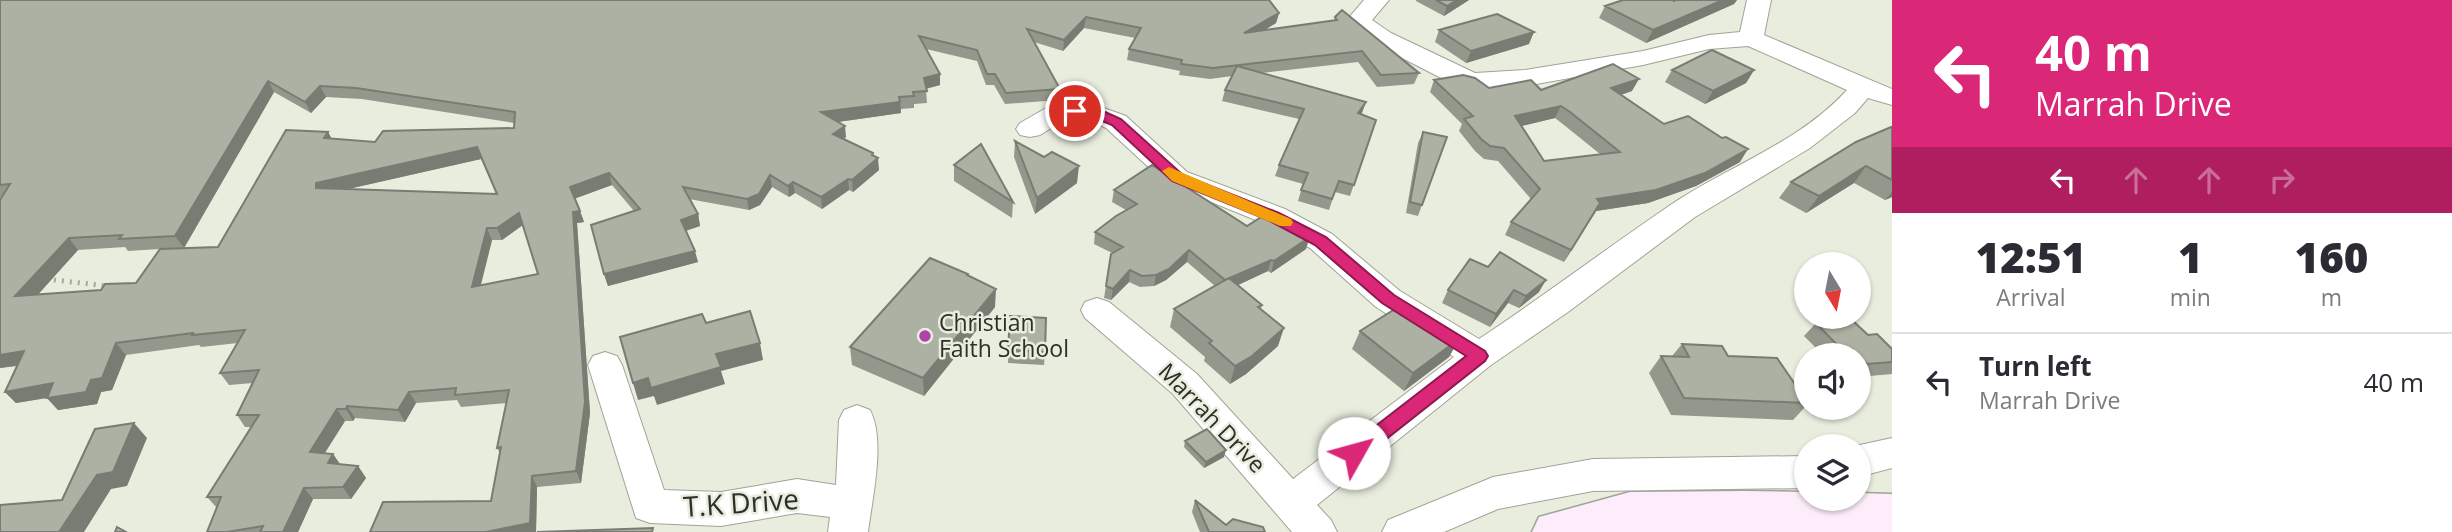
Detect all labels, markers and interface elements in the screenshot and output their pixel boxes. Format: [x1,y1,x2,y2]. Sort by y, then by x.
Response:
text: 40 m [2035,19,2152,85]
icon: left [1920,28,2011,119]
pin [1045,81,1105,141]
text: Marrah Drive [2035,82,2232,125]
icon: arrive [1056,92,1094,130]
icon: left [2044,161,2082,199]
icon: ahead [2117,161,2155,199]
icon: ahead [2190,161,2228,199]
icon: right [2263,161,2301,199]
text: 12:51 [1976,228,2086,285]
text: 1 [2178,228,2203,285]
text: 160 [2295,228,2368,285]
north arrow [1794,252,1871,329]
map controls [1794,252,1871,511]
text: Arrival [1996,281,2066,313]
text: min [2170,281,2211,313]
text: m [2321,281,2342,313]
place label: Christian Faith School [939,306,1069,364]
marker: Christian Faith School [917,328,933,344]
button: sound [1794,343,1871,420]
text: Turn left [1979,348,2091,384]
street label: Marrah Drive [1152,355,1273,479]
icon: left [1920,363,1958,401]
text: 40 m [2363,364,2424,400]
text: Marrah Drive [1979,384,2120,416]
position arrow [1317,416,1391,490]
button: layers [1794,434,1871,511]
street label: T.K Drive [682,479,800,525]

